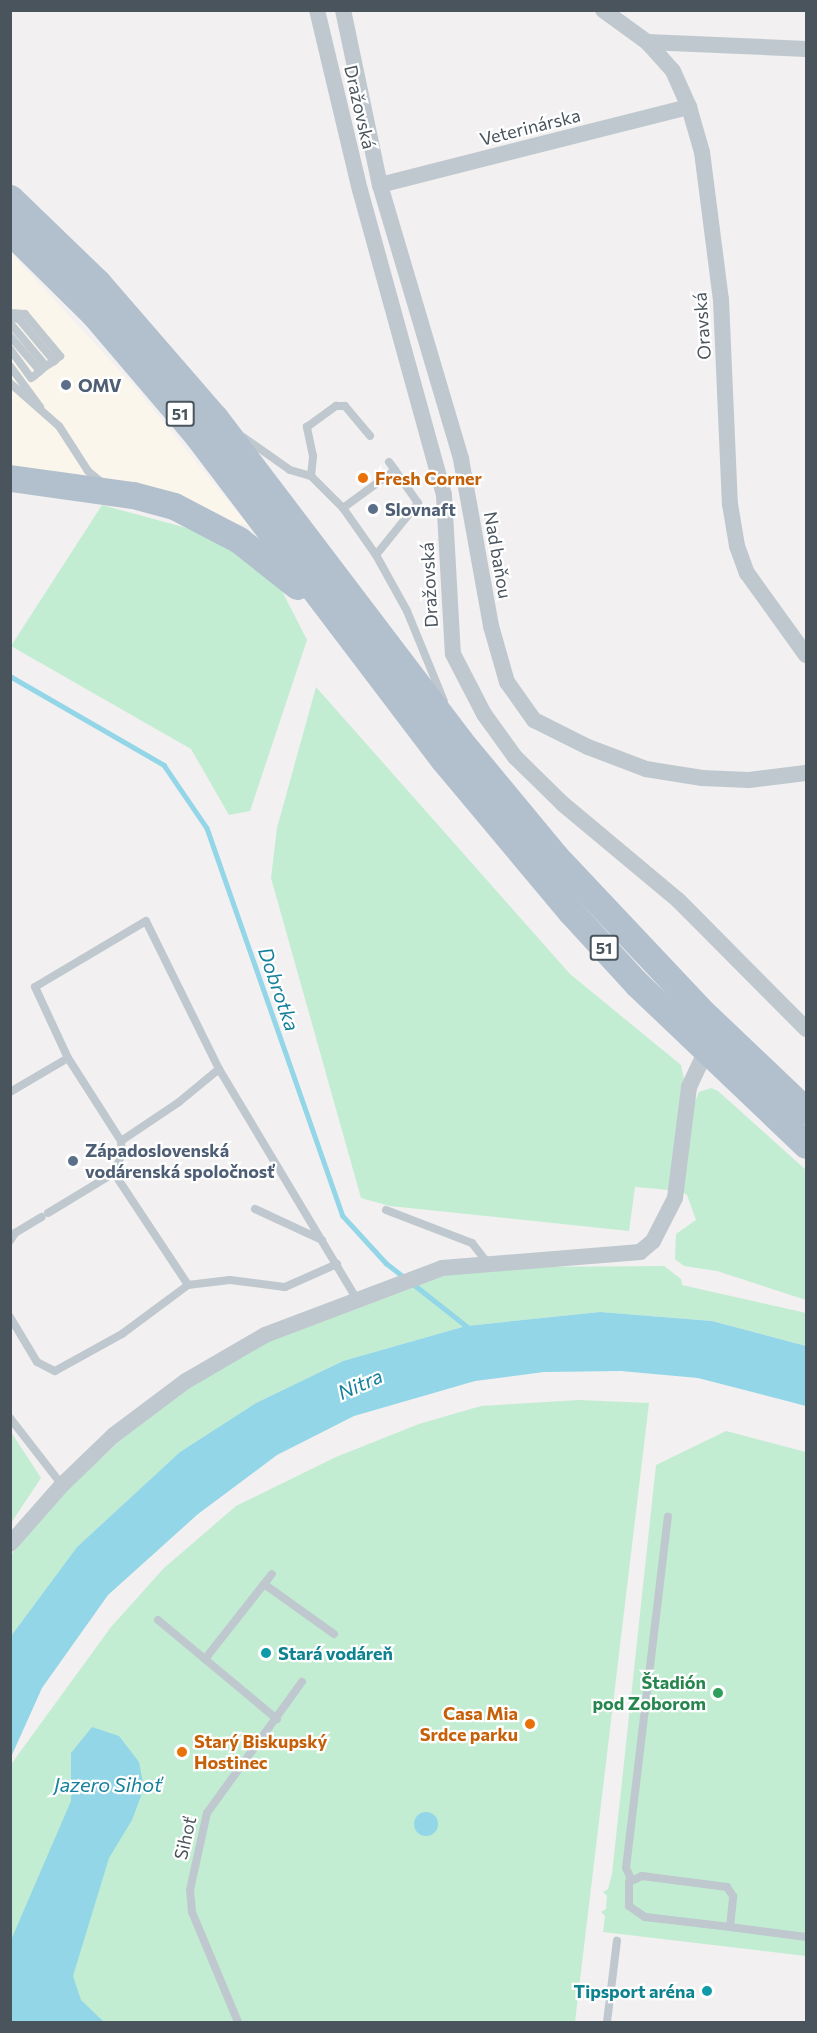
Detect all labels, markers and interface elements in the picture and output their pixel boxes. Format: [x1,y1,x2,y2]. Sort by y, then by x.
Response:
street label: Dražovská [340,63,380,151]
street label: Veterinárska [477,104,583,150]
street label: Oravská [689,292,715,360]
place label: OMV [78,374,122,396]
marker: OMV [59,378,73,392]
road number: 51 [165,401,195,427]
place label: Fresh Corner [375,467,482,489]
marker: Fresh Corner [356,471,370,485]
place label: Slovnaft [385,498,456,520]
marker: Slovnaft [366,502,380,516]
street label: Nad baňou [480,510,516,600]
street label: Dražovská [416,542,442,628]
road number: 51 [589,935,619,961]
water label: Dobrotka [253,944,305,1034]
place label: Západoslovenská vodárenská spoločnosť [85,1140,275,1182]
marker: Západoslovenská vodárenská spoločnosť [66,1154,80,1168]
water label: Nitra [334,1364,386,1404]
place label: Stará vodáreň [278,1642,393,1664]
marker: Stará vodáreň [259,1646,273,1660]
place label: Štadión pod Zoborom [592,1672,706,1714]
marker: Štadión pod Zoborom [711,1686,725,1700]
place label: Casa Mia Srdce parku [420,1703,518,1746]
marker: Casa Mia Srdce parku [523,1717,537,1731]
place label: Starý Biskupský Hostinec [194,1731,327,1774]
marker: Starý Biskupský Hostinec [175,1745,189,1759]
water label: Jazero Sihoť [54,1772,162,1796]
street label: Sihoť [170,1814,200,1862]
place label: Tipsport aréna [574,1980,695,2002]
marker: Tipsport aréna [700,1984,714,1998]

